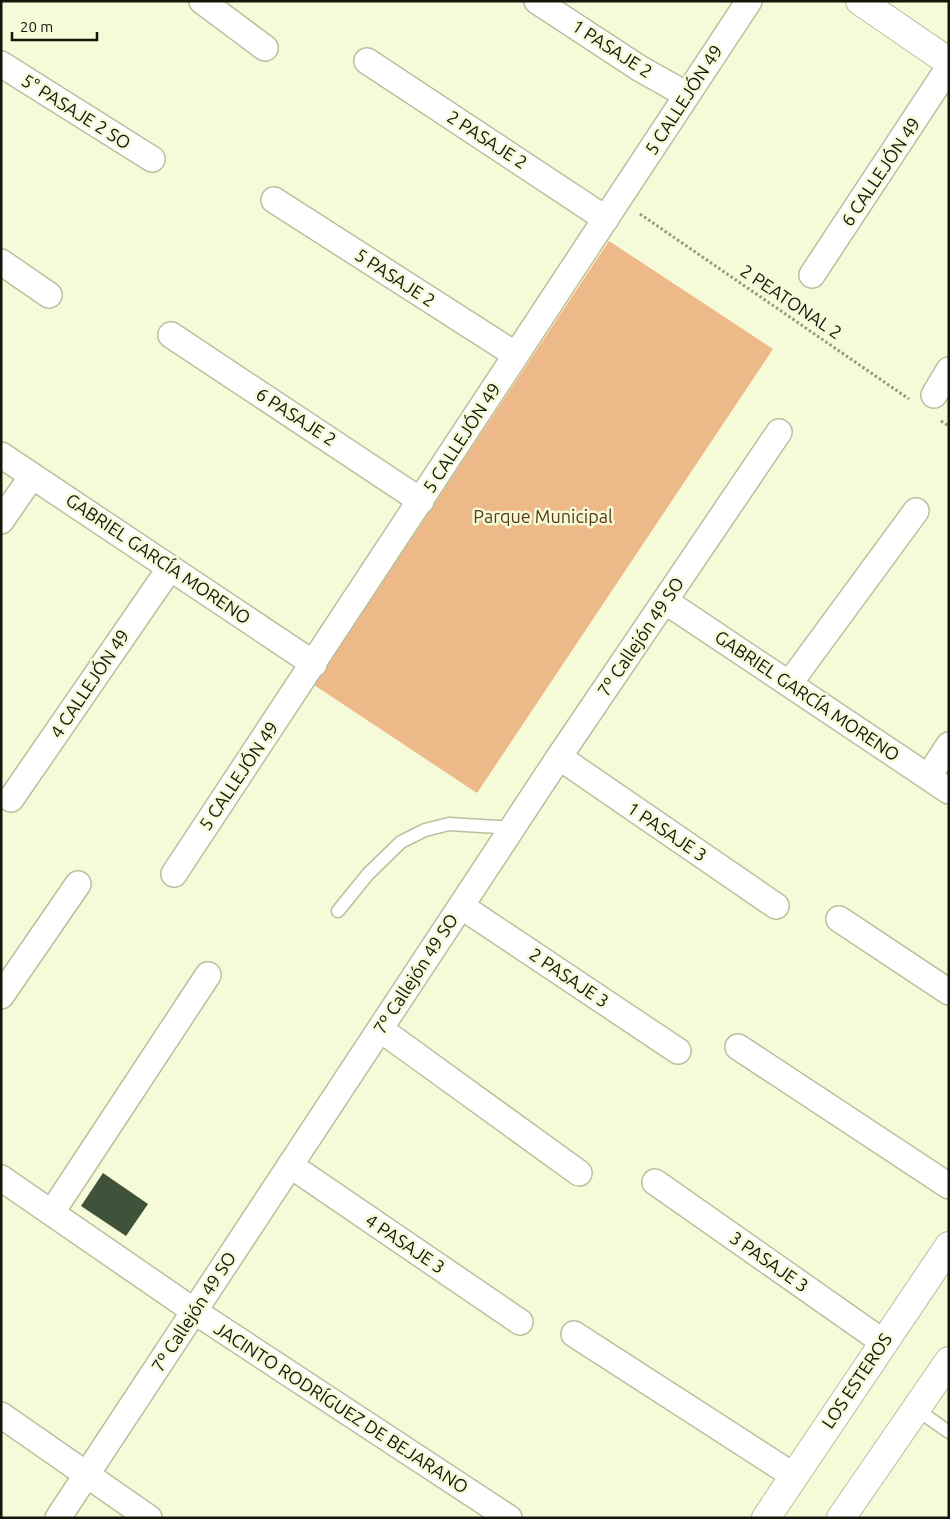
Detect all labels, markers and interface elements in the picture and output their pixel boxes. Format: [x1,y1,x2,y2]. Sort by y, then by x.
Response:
scale bar [12,10,98,42]
street label: 1 PASAJE 2 [569,15,656,81]
text: 20 m [20,18,53,35]
street label: 5 CALLEJÓN 49 [640,41,726,158]
street label: 5° PASAJE 2 SO [18,70,135,153]
street label: 2 PASAJE 2 [444,106,531,172]
street label: 6 CALLEJÓN 49 [836,113,924,229]
street label: 5 PASAJE 2 [352,244,439,310]
street label: 2 PEATONAL 2 [737,260,846,342]
street label: 5 CALLEJÓN 49 [418,379,504,496]
street label: 6 PASAJE 2 [253,383,340,449]
street label: GABRIEL GARCÍA MORENO [63,488,255,627]
park label: Parque Municipal [473,506,613,526]
street label: 7º Callejón 49 SO [593,573,687,700]
street label: 4 CALLEJÓN 49 [45,625,133,741]
street label: GABRIEL GARCÍA MORENO [712,625,904,764]
street label: 5 CALLEJÓN 49 [194,717,282,833]
street label: 1 PASAJE 3 [624,797,711,865]
street label: 7º Callejón 49 SO [369,910,461,1037]
street label: 2 PASAJE 3 [526,943,613,1011]
street label: 4 PASAJE 3 [362,1209,449,1277]
street label: 3 PASAJE 3 [727,1227,813,1296]
street label: 7º Callejón 49 SO [147,1248,239,1375]
street label: JACINTO RODRÍGUEZ DE BEJARANO [211,1317,473,1497]
street label: LOS ESTEROS [817,1329,895,1432]

